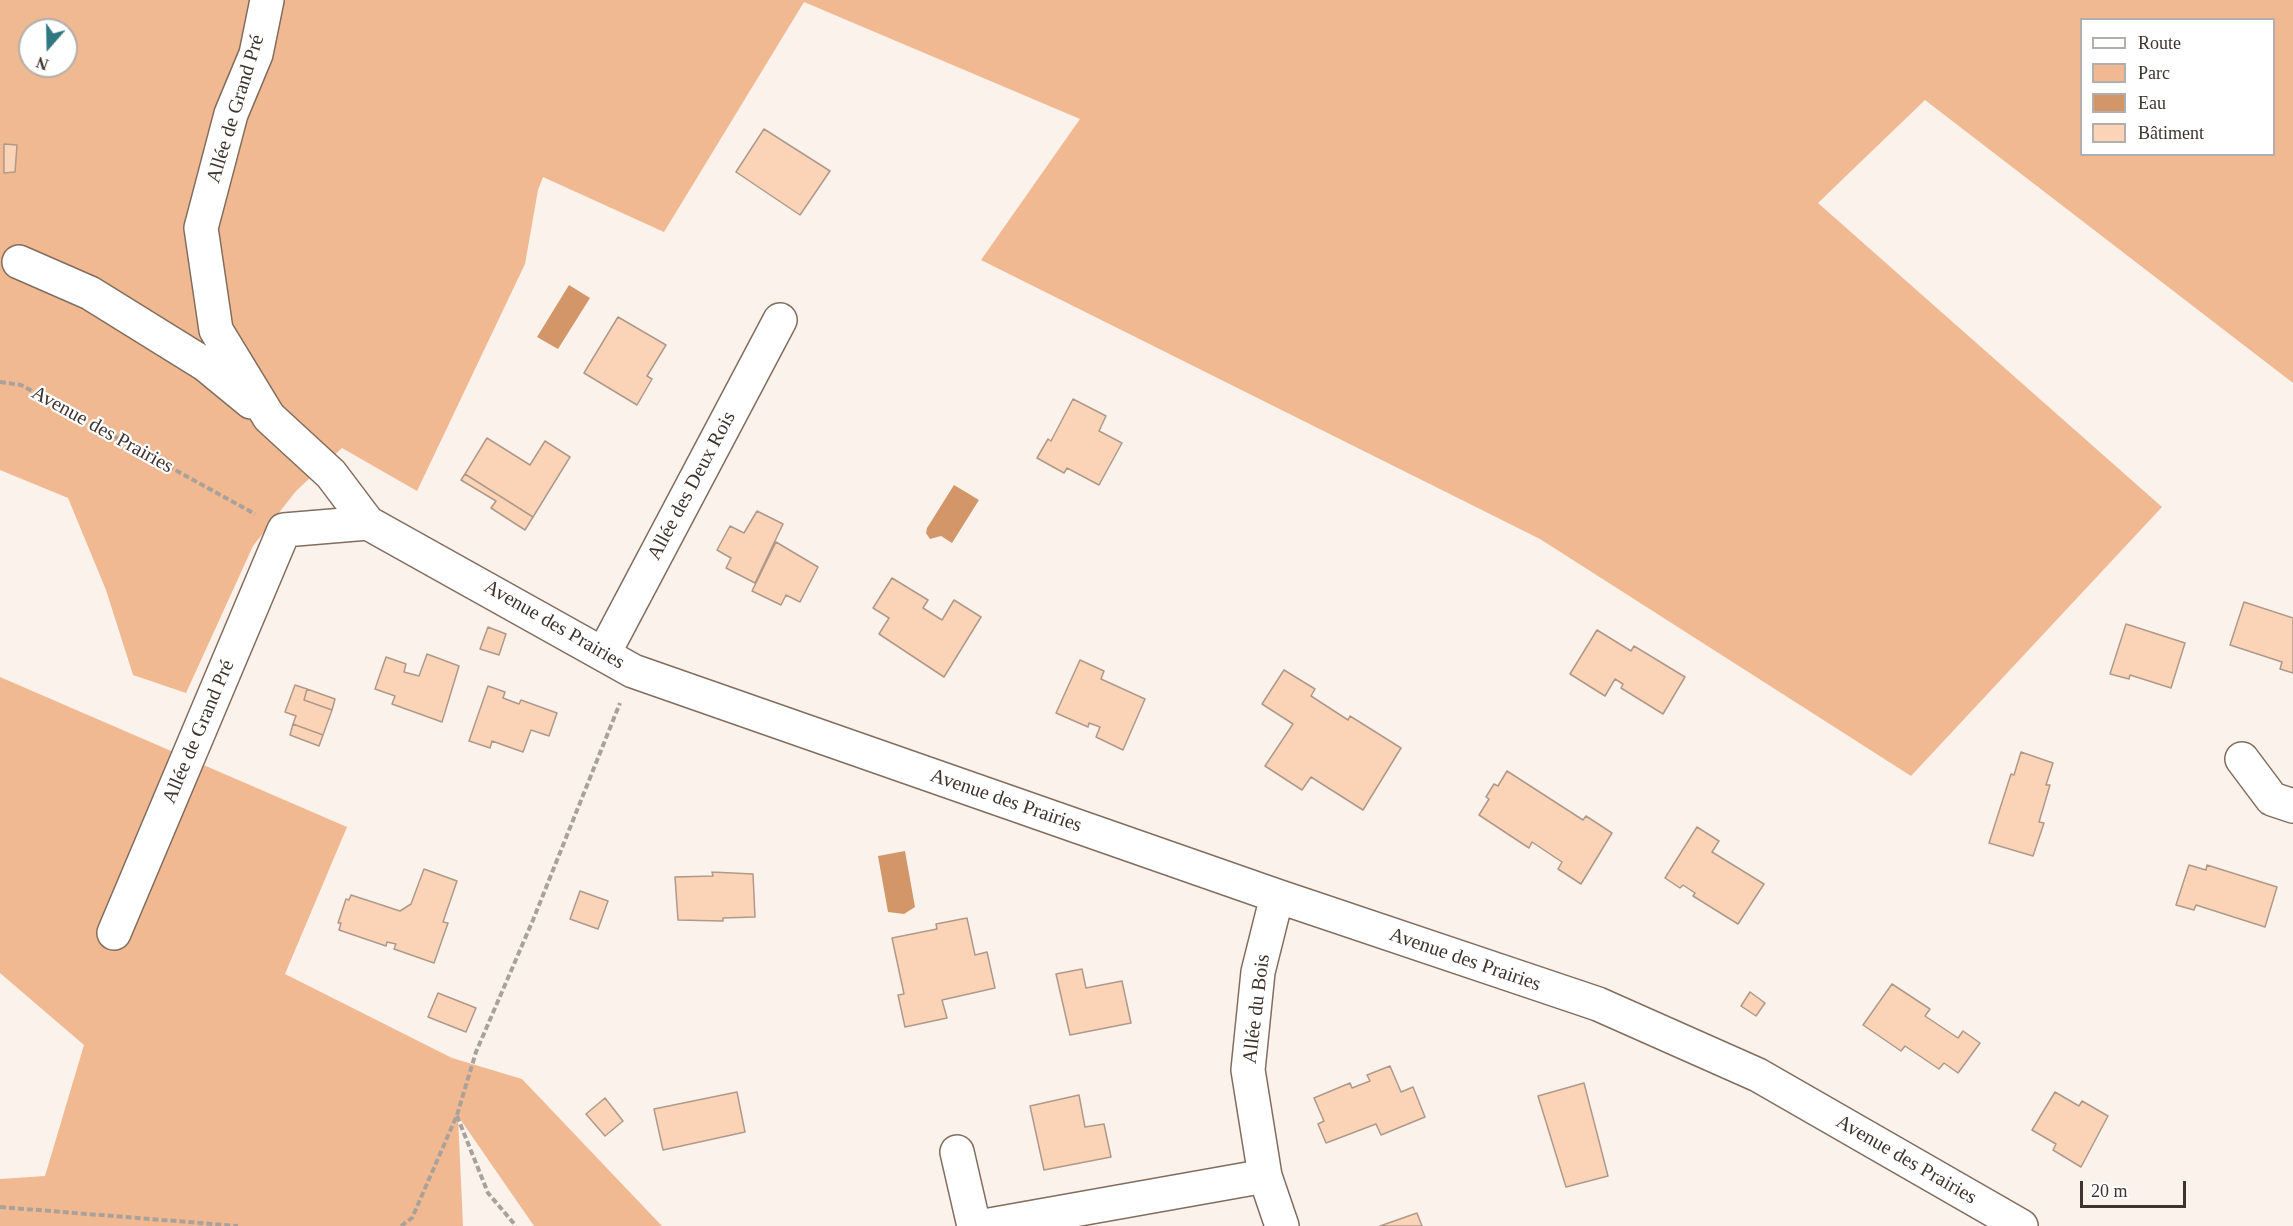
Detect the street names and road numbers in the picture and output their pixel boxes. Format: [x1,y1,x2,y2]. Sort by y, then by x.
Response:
street label: Allée de Grand Pré [202,32,270,186]
street label: Avenue des Prairies [27,381,177,479]
street label: Allée des Deux Rois [643,408,741,564]
street label: Avenue des Prairies [479,575,629,675]
street label: Allée de Grand Pré [158,657,240,807]
street label: Avenue des Prairies [927,764,1085,838]
street label: Avenue des Prairies [1386,923,1544,997]
street label: Allée du Bois [1238,953,1276,1065]
street label: Avenue des Prairies [1831,1110,1981,1210]

